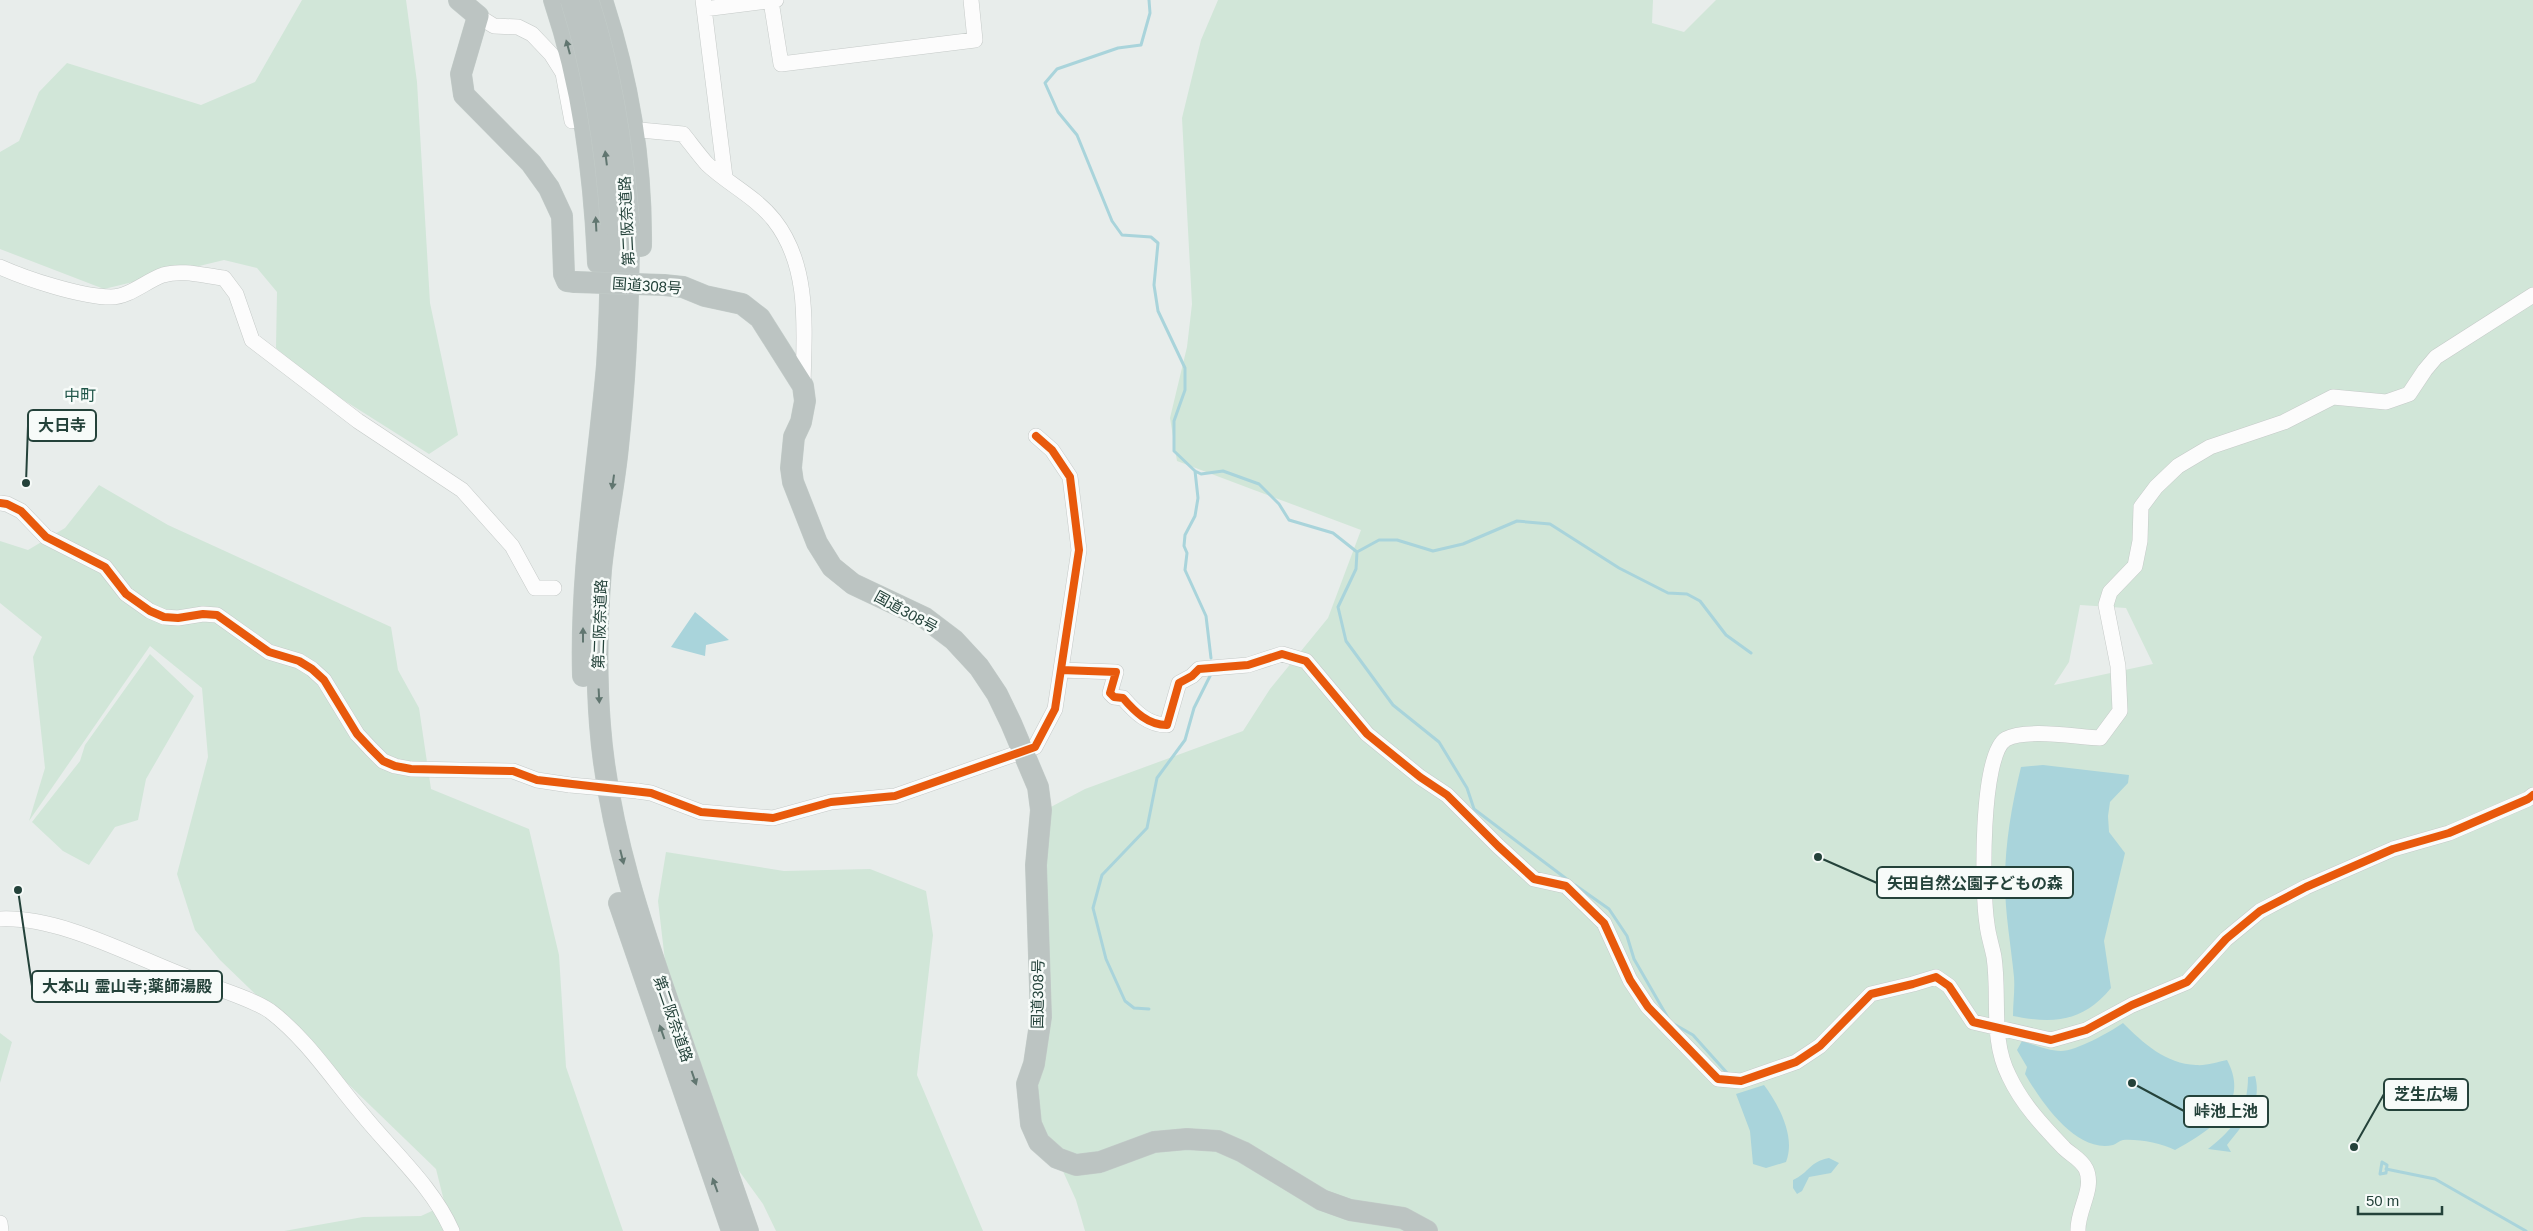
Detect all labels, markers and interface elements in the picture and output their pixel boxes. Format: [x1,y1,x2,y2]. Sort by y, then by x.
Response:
one-way arrow [564,39,572,55]
one-way arrow [602,150,610,166]
street label: 第二阪奈道路 [616,176,637,266]
one-way arrow [591,216,599,232]
street label: 国道308号 [612,275,683,296]
district label: 中町 [64,387,96,404]
callout: 大日寺 [28,410,96,441]
text: 大日寺 [38,417,86,434]
one-way arrow [609,475,617,491]
street label: 第二阪奈道路 [589,579,610,669]
street label: 国道308号 [871,587,941,636]
one-way arrow [579,626,587,642]
one-way arrow [595,689,603,705]
one-way arrow [618,849,626,864]
callout: 矢田自然公園子どもの森 [1877,867,2073,898]
text: 矢田自然公園子どもの森 [1887,874,2063,892]
street label: 国道308号 [1028,959,1047,1029]
callout: 大本山 霊山寺;薬師湯殿 [32,971,222,1002]
street label: 第二阪奈道路 [651,974,696,1064]
text: 大本山 霊山寺;薬師湯殿 [42,978,212,995]
one-way arrow [658,1024,665,1039]
one-way arrow [691,1070,698,1085]
callout: 芝生広場 [2384,1079,2468,1110]
text: 芝生広場 [2394,1086,2458,1103]
callout: 峠池上池 [2184,1096,2268,1127]
text: 峠池上池 [2194,1103,2258,1120]
one-way arrow [711,1177,719,1192]
scale bar [2358,1184,2442,1216]
text: 50 m [2366,1192,2399,1209]

